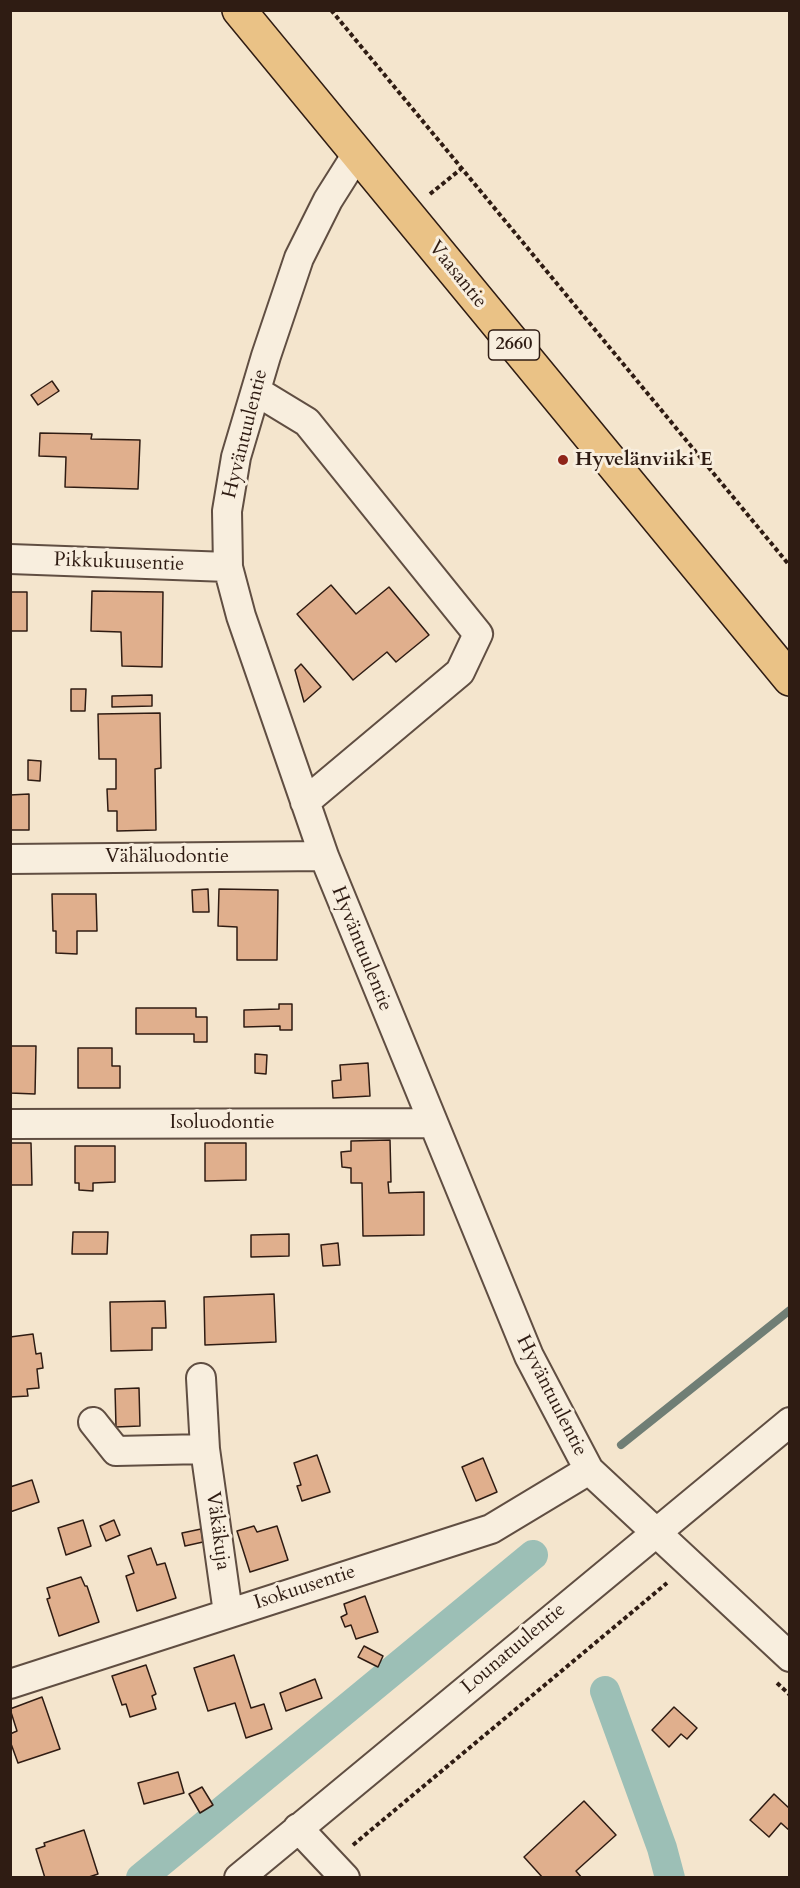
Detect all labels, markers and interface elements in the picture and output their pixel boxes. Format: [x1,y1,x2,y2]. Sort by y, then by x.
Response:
street label: Vaasantie [423,236,491,314]
road number: 2660 [488,330,540,360]
street label: Hyväntuulentie [218,367,274,501]
place label: Hyvelänviiki E [575,448,712,472]
marker: Hyvelänviiki E [556,453,570,467]
street label: Pikkukuusentie [53,549,185,577]
street label: Vähäluodontie [105,845,229,869]
street label: Hyväntuulentie [325,883,397,1015]
street label: Isoluodontie [169,1111,275,1135]
street label: Hyväntuulentie [510,1332,592,1460]
street label: Väkäkuja [200,1490,234,1572]
street label: Isokuusentie [251,1560,359,1616]
street label: Lounatuulentie [457,1598,571,1700]

